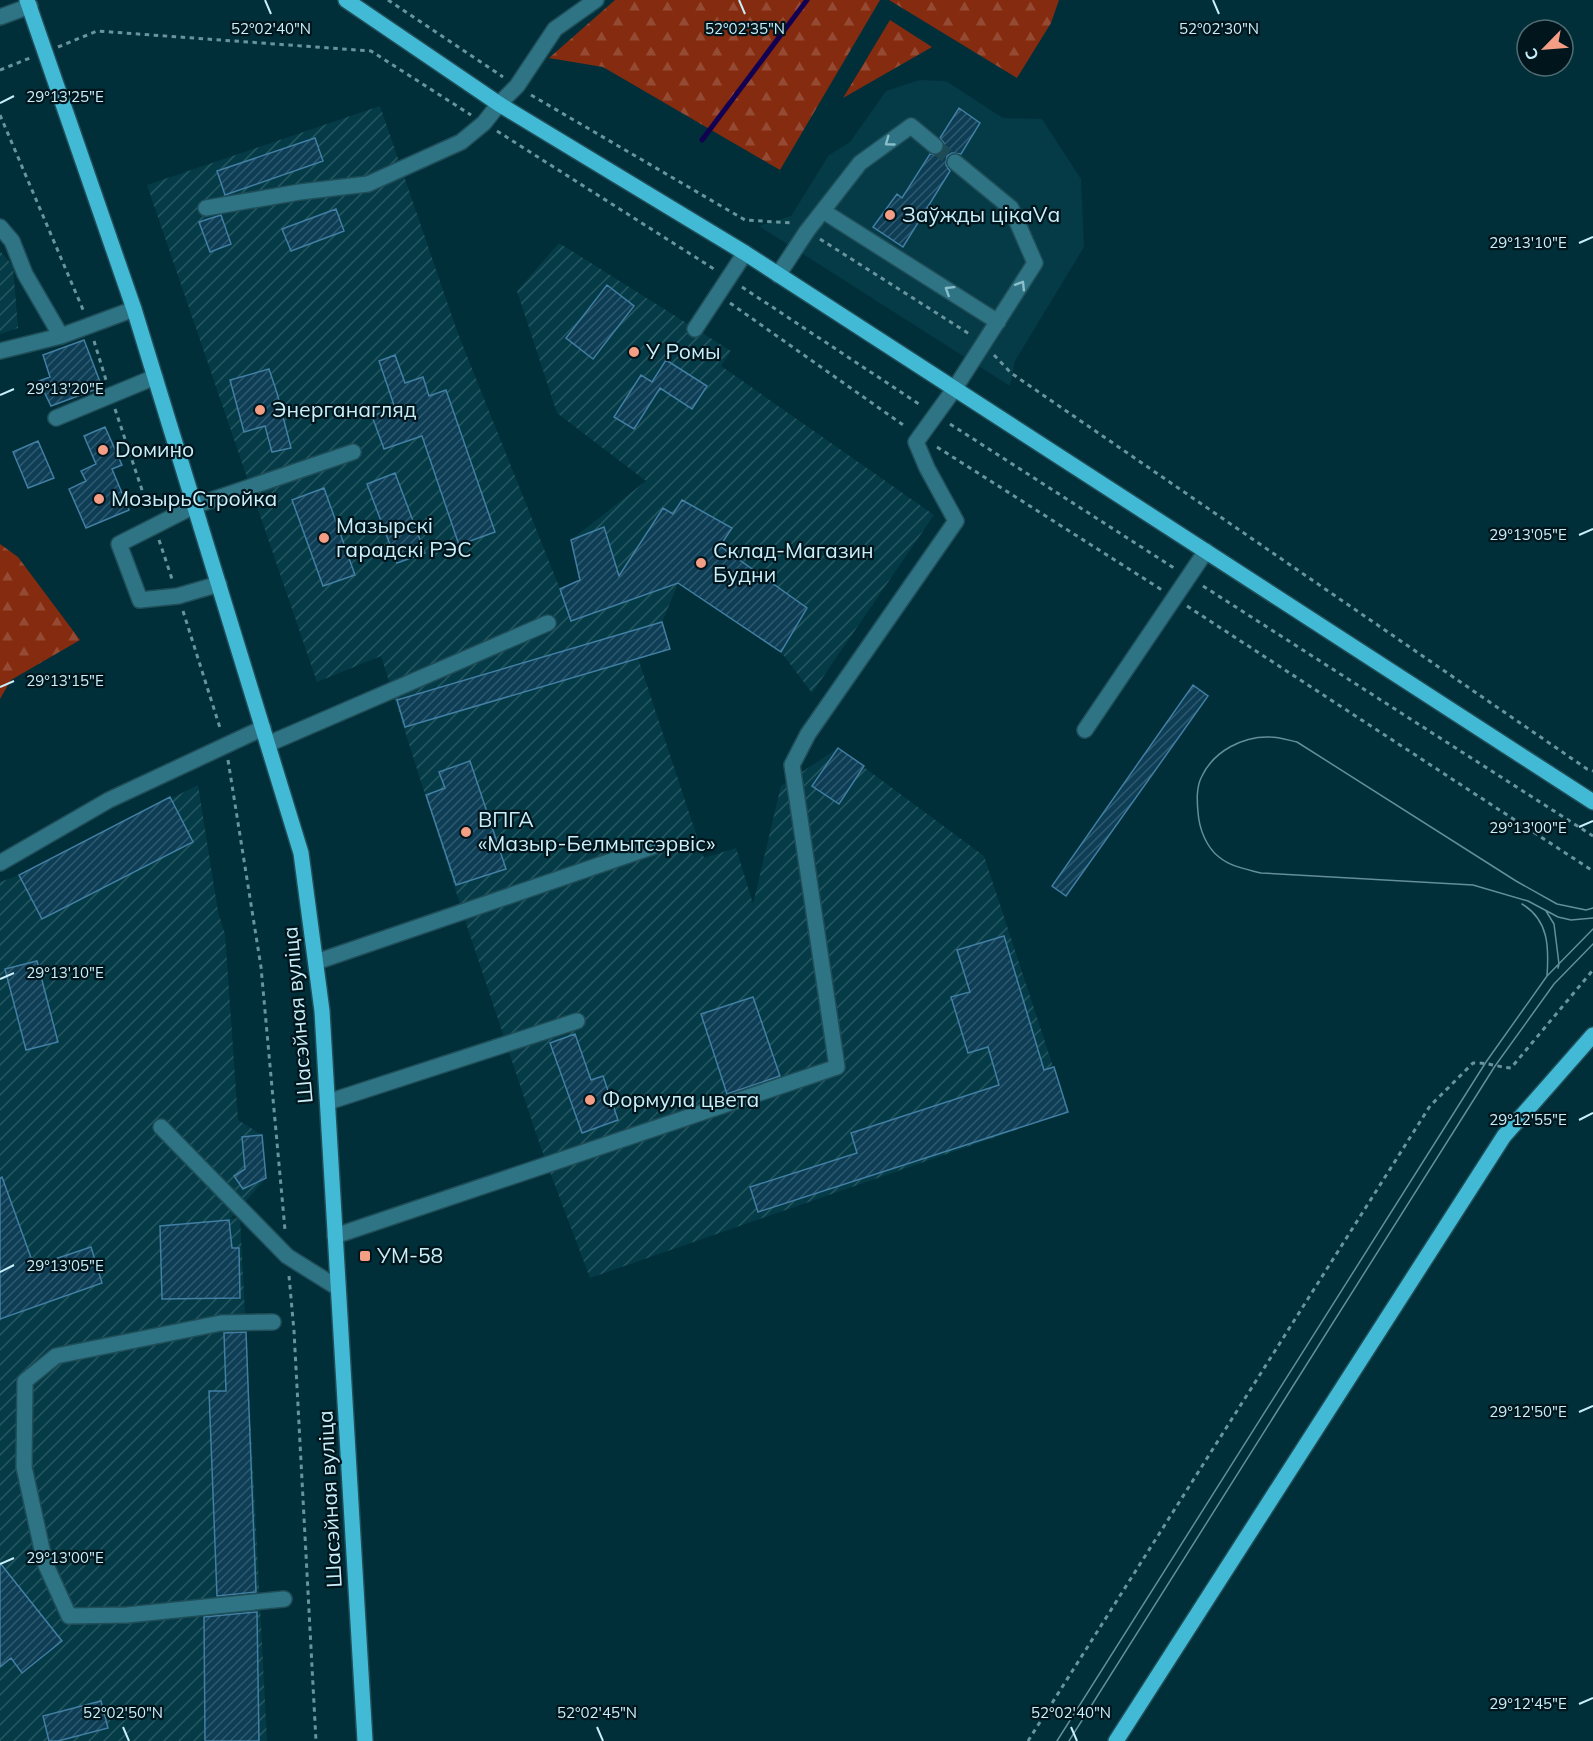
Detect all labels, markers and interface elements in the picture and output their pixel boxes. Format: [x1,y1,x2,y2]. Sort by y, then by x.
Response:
north arrow [1515,18,1575,78]
text: 52°02'40"N [231,19,311,38]
text: 52°02'35"N [705,19,785,38]
text: 52°02'30"N [1179,19,1259,38]
text: С [1520,45,1543,64]
text: 29°13'25"E [26,87,104,106]
one-way arrow [884,135,895,146]
place label: Заўжды цікаVа [902,201,1060,227]
marker: Заўжды цікаVа [883,208,897,222]
text: 29°13'10"E [1489,233,1567,252]
one-way arrow [1013,281,1025,291]
one-way arrow [944,287,955,298]
place label: У Ромы [645,338,721,364]
marker: У Ромы [627,345,641,359]
text: 29°13'20"E [26,379,104,398]
place label: Энерганагляд [272,396,417,422]
marker: Энерганагляд [253,403,267,417]
place label: Dомино [115,436,194,462]
marker: Dомино [96,443,110,457]
place label: МозырьСтройка [111,485,277,511]
marker: МозырьСтройка [92,492,106,506]
place label: Мазырскі гарадскі РЭС [336,512,472,562]
text: 29°13'05"E [1489,525,1567,544]
marker: Мазырскі гарадскі РЭС [317,531,331,545]
place label: Склад-Магазин Будни [713,537,874,587]
marker: Склад-Магазин Будни [694,556,708,570]
text: 29°13'15"E [26,671,104,690]
place label: ВПГА «Мазыр-Белмытсэрвіс» [478,806,715,856]
text: 29°13'00"E [1489,818,1567,837]
marker: ВПГА «Мазыр-Белмытсэрвіс» [459,825,473,839]
street label: Шасэйная вуліца [276,926,318,1105]
text: 29°13'10"E [26,963,104,982]
place label: Формула цвета [602,1086,759,1112]
marker: Формула цвета [583,1093,597,1107]
text: 29°12'55"E [1489,1110,1567,1129]
place label: УМ-58 [376,1242,443,1268]
marker: УМ-58 [358,1249,372,1263]
text: 29°13'05"E [26,1256,104,1275]
text: 29°12'50"E [1489,1402,1567,1421]
street label: Шасэйная вуліца [311,1410,347,1588]
text: 29°13'00"E [26,1548,104,1567]
text: 29°12'45"E [1489,1694,1567,1713]
text: 52°02'50"N [83,1703,163,1722]
text: 52°02'45"N [557,1703,637,1722]
text: 52°02'40"N [1031,1703,1111,1722]

